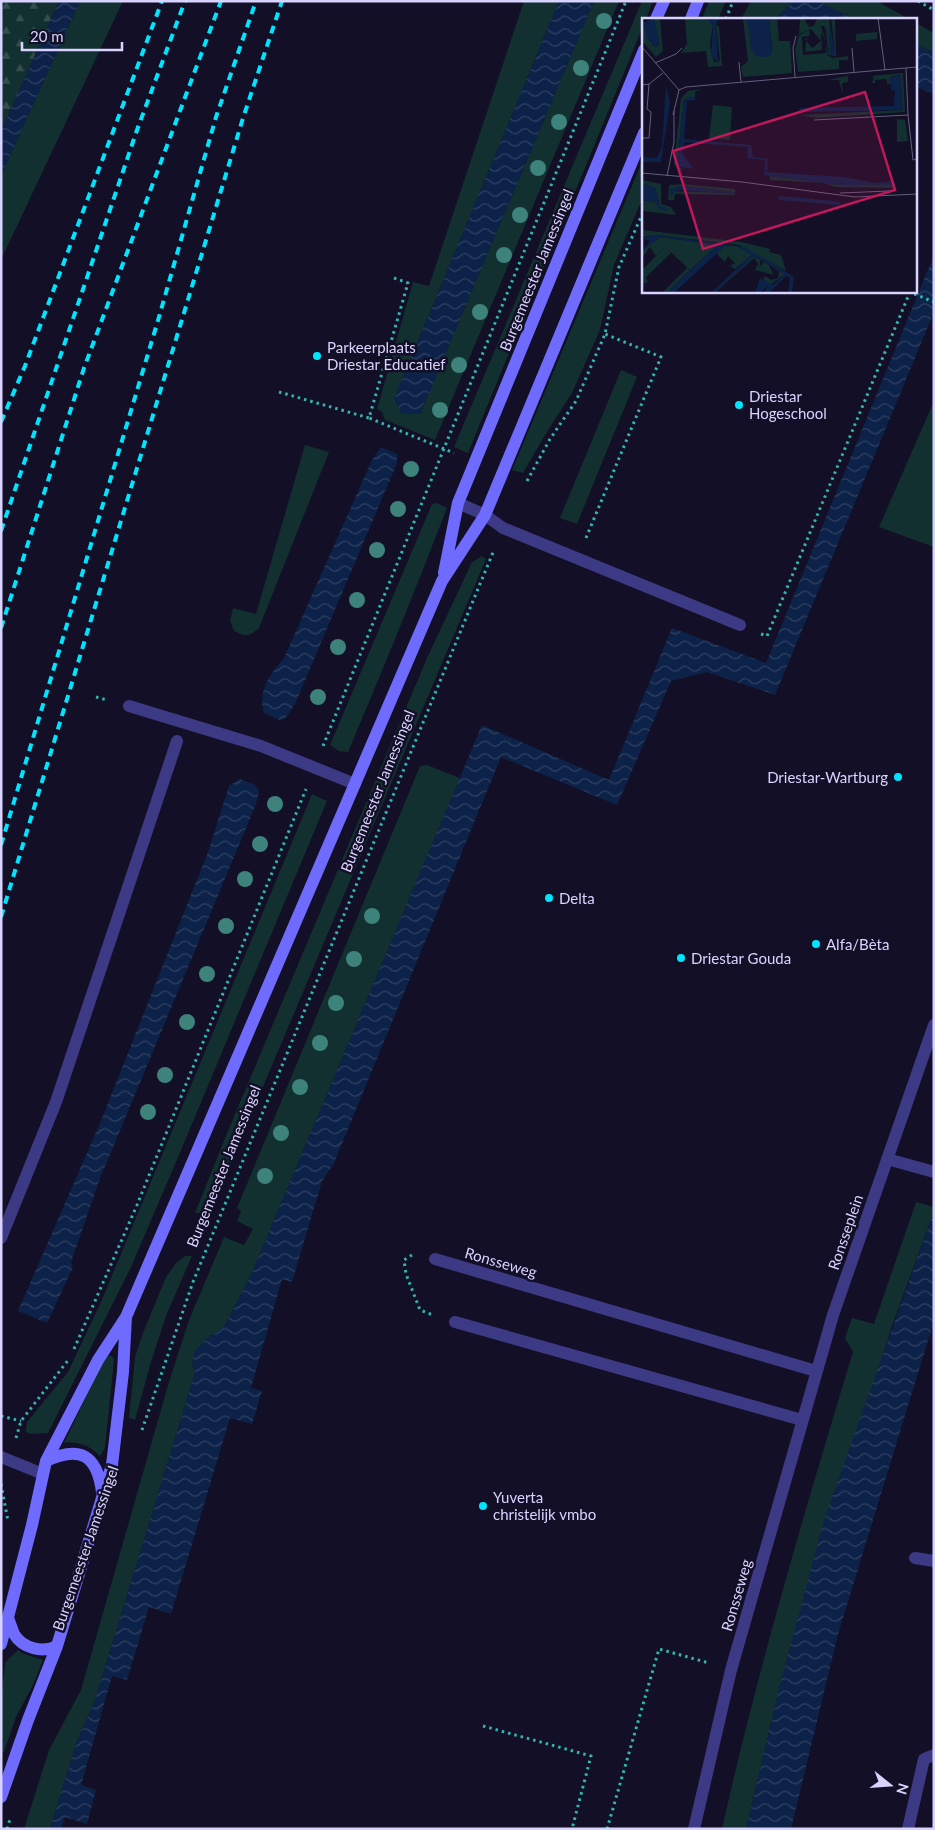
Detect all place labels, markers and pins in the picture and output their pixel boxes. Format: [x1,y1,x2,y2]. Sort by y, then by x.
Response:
place label: Parkeerplaats Driestar Educatief [327,338,446,373]
marker: Parkeerplaats Driestar Educatief [311,350,323,362]
place label: Driestar Hogeschool [749,387,827,422]
marker: Driestar Hogeschool [733,399,745,411]
place label: Driestar-Wartburg [767,768,888,786]
marker: Driestar-Wartburg [892,771,904,783]
place label: Delta [559,889,595,907]
marker: Delta [543,892,555,904]
place label: Alfa/Bèta [826,935,889,953]
marker: Alfa/Bèta [810,938,822,950]
place label: Driestar Gouda [691,949,791,967]
marker: Driestar Gouda [675,952,687,964]
place label: Yuverta christelijk vmbo [493,1488,596,1523]
marker: Yuverta christelijk vmbo [477,1500,489,1512]

